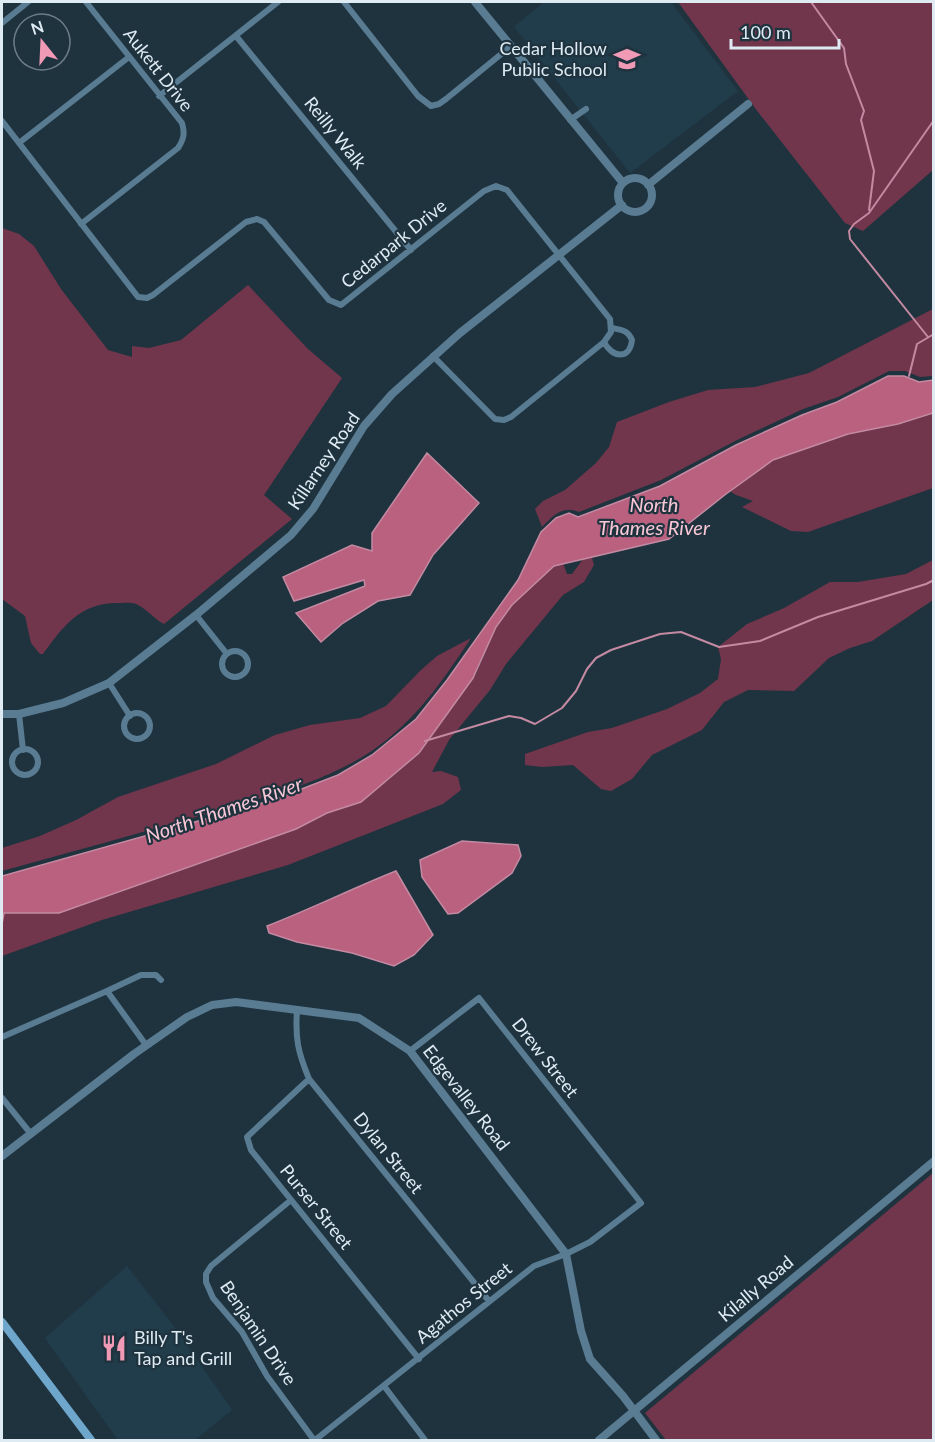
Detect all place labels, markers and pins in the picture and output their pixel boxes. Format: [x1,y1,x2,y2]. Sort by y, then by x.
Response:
place label: Cedar Hollow Public School [499,37,607,80]
school or university icon: Cedar Hollow Public School [612,44,642,74]
place label: Billy T's Tap and Grill [134,1326,232,1369]
restaurant icon: Billy T's Tap and Grill [99,1333,129,1363]

